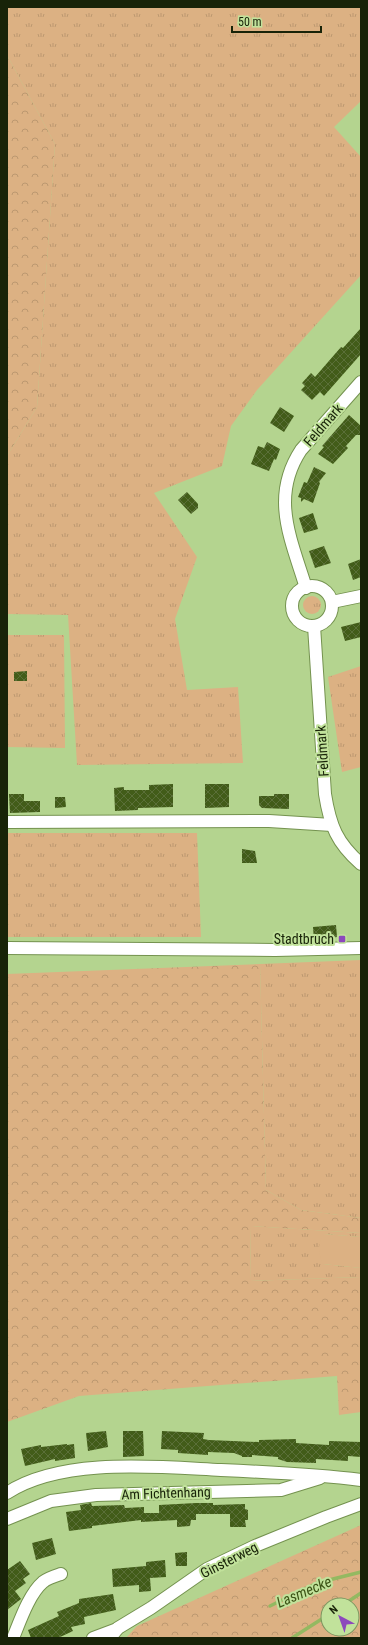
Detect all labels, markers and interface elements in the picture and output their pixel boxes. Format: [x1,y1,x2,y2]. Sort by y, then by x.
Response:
scale bar [232,8,321,34]
text: 50 m [238,15,262,29]
street label: Feldmark [300,400,346,450]
street label: Feldmark [312,724,332,777]
place label: Stadtbruch [274,931,334,947]
marker: Stadtbruch [337,934,347,944]
street label: Am Fichtenhang [121,1483,211,1503]
street label: Ginsterweg [198,1539,260,1581]
water label: Lasmecke [274,1572,334,1612]
north arrow [320,1597,360,1637]
text: N [327,1603,341,1617]

